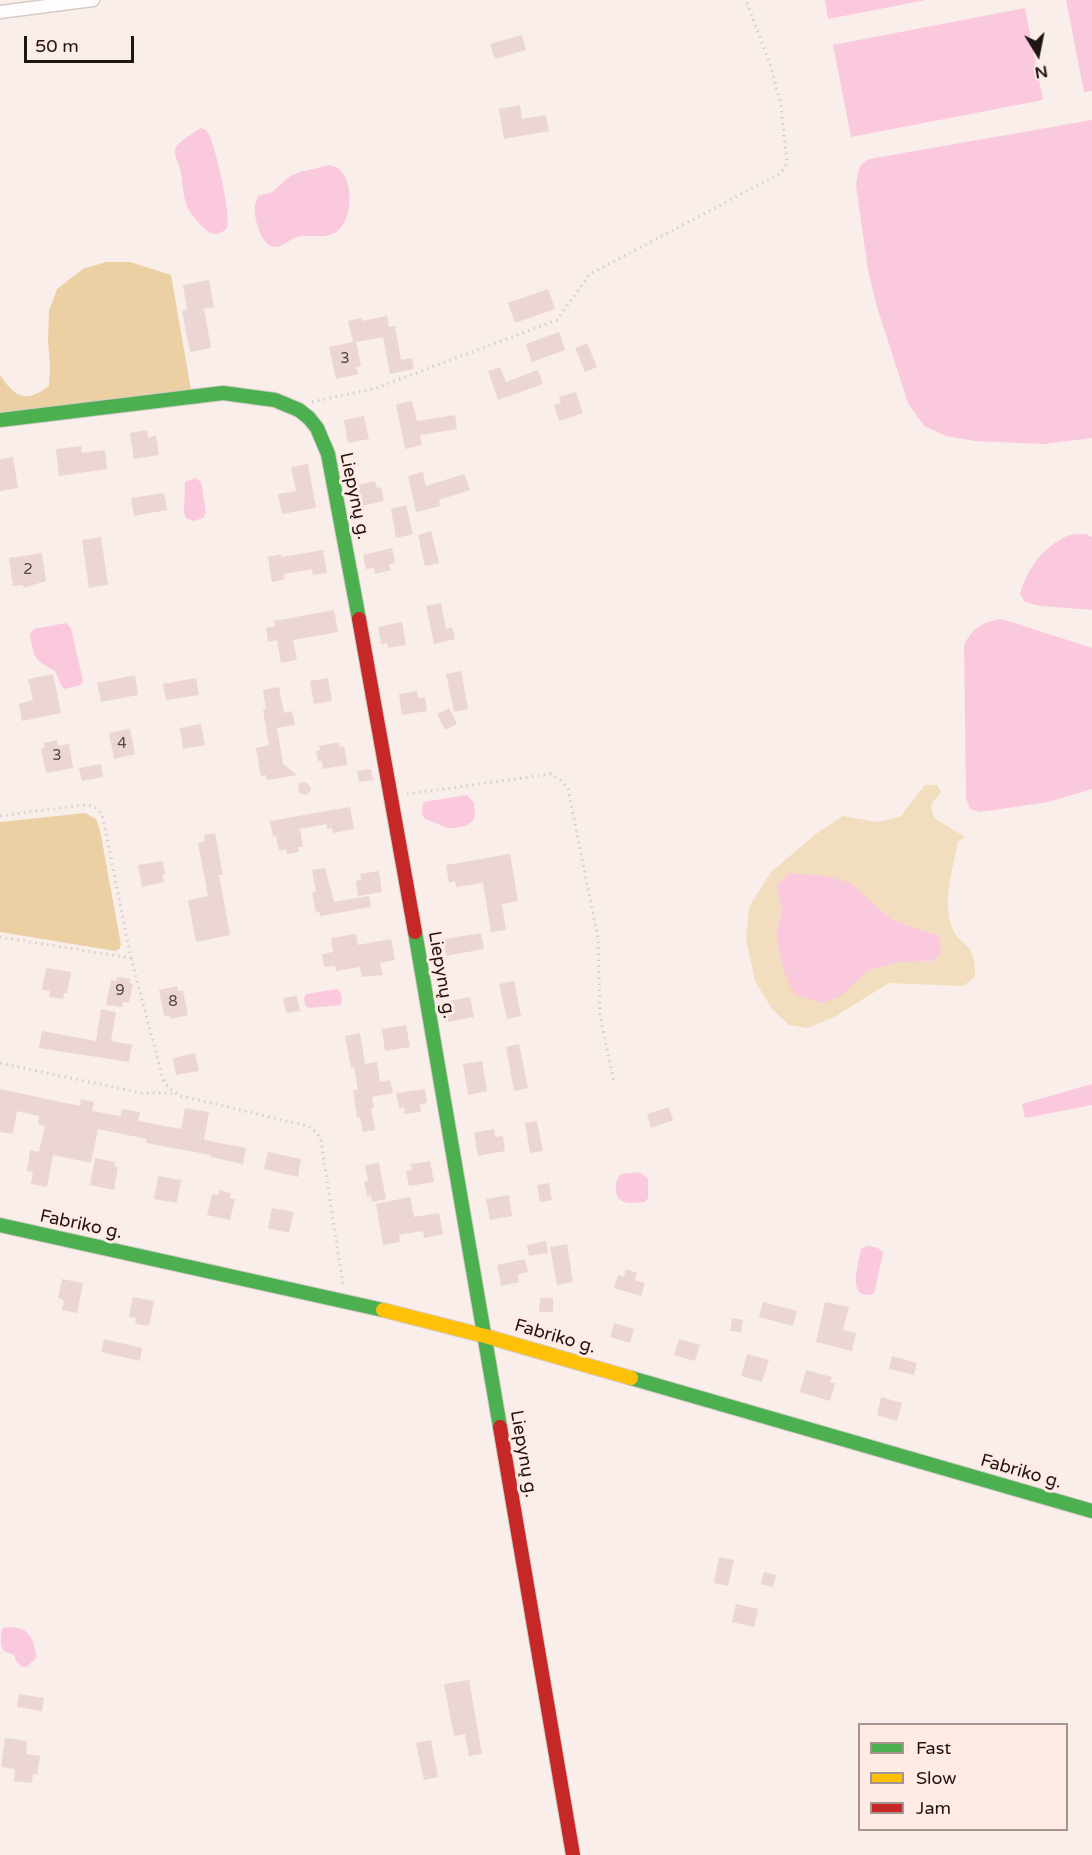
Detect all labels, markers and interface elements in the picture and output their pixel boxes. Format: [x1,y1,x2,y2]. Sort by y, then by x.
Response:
scale bar [27,24,136,62]
north arrow [1008,24,1068,84]
text: 50 m [35,35,79,57]
text: N [1033,61,1049,83]
house number: 3 [340,350,350,368]
street label: Liepynų g. [334,450,374,542]
house number: 2 [23,561,33,579]
house number: 4 [117,735,127,753]
house number: 3 [52,747,62,765]
street label: Liepynų g. [423,930,459,1020]
house number: 9 [115,982,125,1000]
house number: 8 [168,993,178,1011]
street label: Fabriko g. [38,1206,124,1244]
street label: Fabriko g. [512,1315,598,1359]
street label: Liepynų g. [505,1409,541,1499]
street label: Fabriko g. [978,1450,1064,1494]
legend [858,1723,1068,1831]
text: Fast [916,1737,951,1759]
text: Slow [916,1767,957,1789]
text: Jam [916,1797,951,1819]

